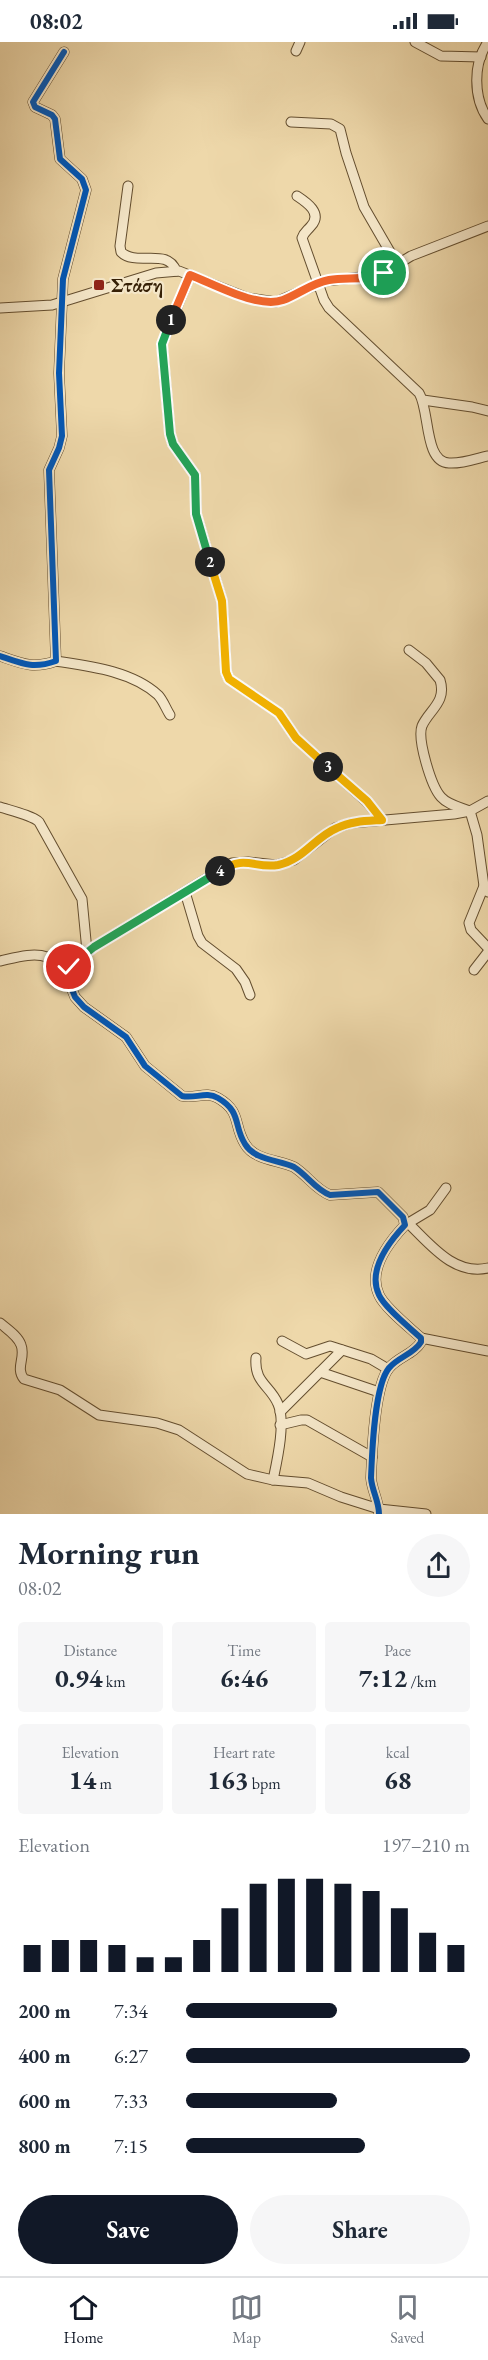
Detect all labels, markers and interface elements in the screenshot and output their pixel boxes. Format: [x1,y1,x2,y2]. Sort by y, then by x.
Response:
text: 08:02 [30,7,83,36]
pin [358,247,409,298]
icon: arrive [367,256,400,289]
place label: Στάση [111,272,163,298]
marker: Στάση [92,278,106,292]
pin: 1 [156,305,186,335]
text: 1 [167,309,175,330]
pin: 2 [195,547,225,577]
text: 2 [206,551,214,572]
pin: 3 [313,752,343,782]
text: 3 [324,756,332,777]
pin: 4 [205,856,235,886]
text: 4 [216,860,224,881]
pin [43,941,94,992]
icon: check [52,950,85,983]
text: Morning run [18,1531,200,1574]
button: share [407,1534,470,1597]
text: 08:02 [18,1575,61,1601]
text: Distance [64,1640,117,1661]
text: Time [227,1640,261,1661]
text: Pace [384,1640,411,1661]
text: 0.94 [55,1661,103,1695]
text: 6:46 [220,1661,268,1695]
text: 7:12 [359,1661,407,1695]
text: km [103,1671,126,1692]
text: /km [407,1671,437,1692]
text: Elevation [62,1742,119,1763]
text: Heart rate [213,1742,275,1763]
text: kcal [386,1742,410,1763]
text: 14 [69,1763,96,1797]
text: 163 [207,1763,249,1797]
text: 68 [384,1763,411,1797]
text: m [96,1773,112,1794]
text: bpm [249,1773,281,1794]
text: Elevation [18,1832,90,1858]
text: 197–210 m [382,1832,470,1858]
text: 200 m [18,1998,71,2024]
text: 7:34 [114,1998,148,2024]
text: 400 m [18,2043,71,2069]
text: 6:27 [114,2043,148,2069]
text: 600 m [18,2088,71,2114]
text: 7:33 [114,2088,148,2114]
text: 800 m [18,2133,71,2159]
text: 7:15 [114,2133,148,2159]
button: Save [18,2195,238,2264]
button: Share [250,2195,470,2264]
tab: Home [64,2291,103,2348]
tab: Map [230,2291,263,2348]
tab: Saved [390,2291,424,2348]

